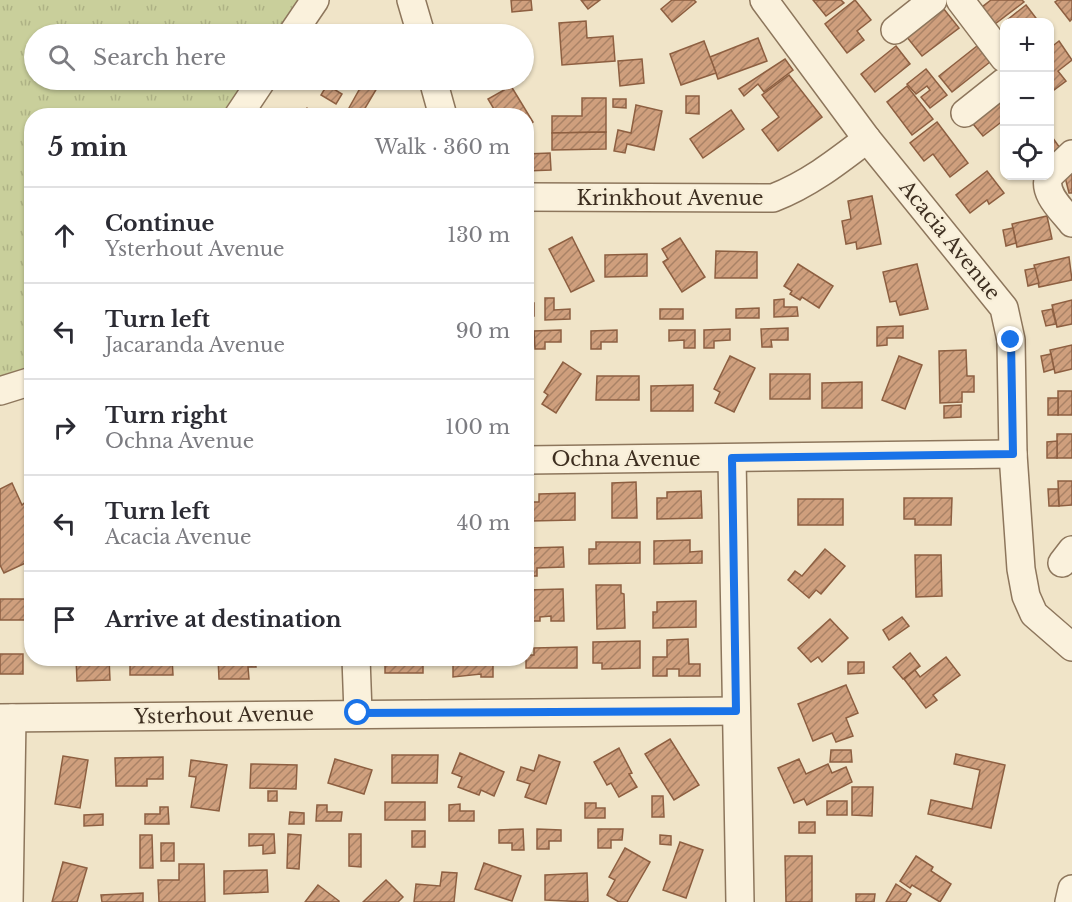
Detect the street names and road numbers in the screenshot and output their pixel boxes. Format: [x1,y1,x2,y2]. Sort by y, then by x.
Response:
street label: Acacia Avenue [894,175,1005,304]
street label: Krinkhout Avenue [577,186,763,210]
street label: Ochna Avenue [551,447,701,471]
street label: Ysterhout Avenue [133,701,314,729]

